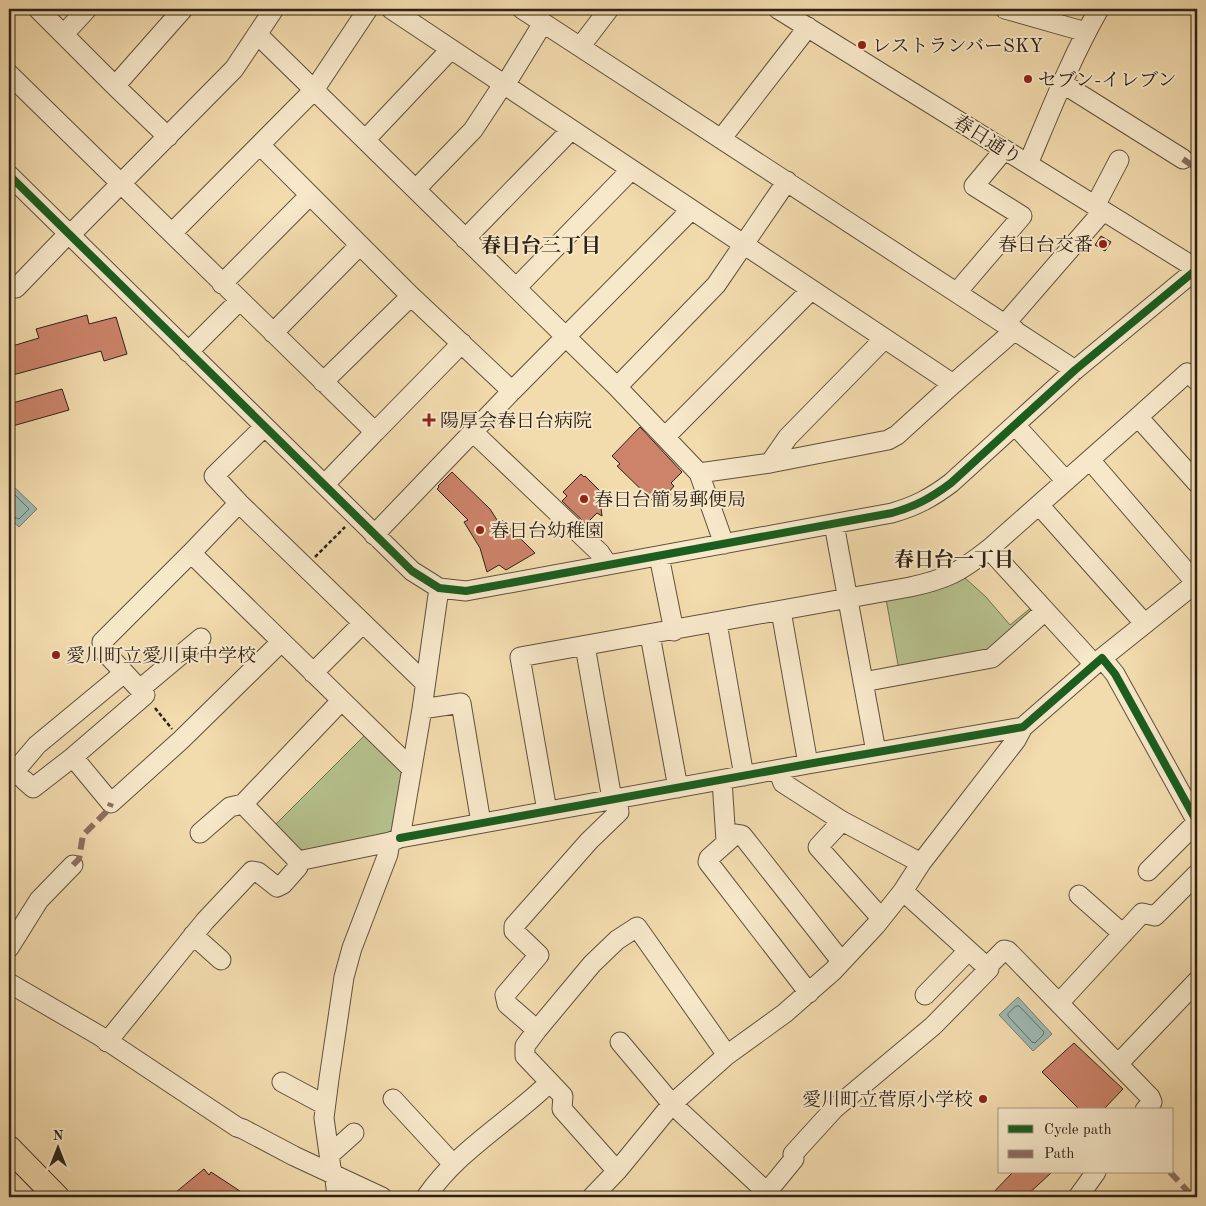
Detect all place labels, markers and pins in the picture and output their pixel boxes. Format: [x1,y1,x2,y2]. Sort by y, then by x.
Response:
place label: レストランバーSKY [872,37,1043,57]
marker: レストランバーSKY [856,39,868,51]
place label: セブン-イレブン [1038,70,1177,91]
marker: セブン-イレブン [1022,73,1034,85]
place label: 春日台交番 [998,234,1093,256]
marker: 春日台交番 [1097,238,1109,250]
place label: 陽厚会春日台病院 [440,410,592,432]
marker: 陽厚会春日台病院 [422,413,436,427]
place label: 春日台簡易郵便局 [594,489,746,511]
marker: 春日台簡易郵便局 [578,493,590,505]
place label: 春日台幼稚園 [490,520,604,542]
marker: 春日台幼稚園 [474,524,486,536]
place label: 愛川町立愛川東中学校 [66,645,256,667]
marker: 愛川町立愛川東中学校 [50,649,62,661]
place label: 愛川町立菅原小学校 [802,1090,973,1111]
marker: 愛川町立菅原小学校 [977,1093,989,1105]

